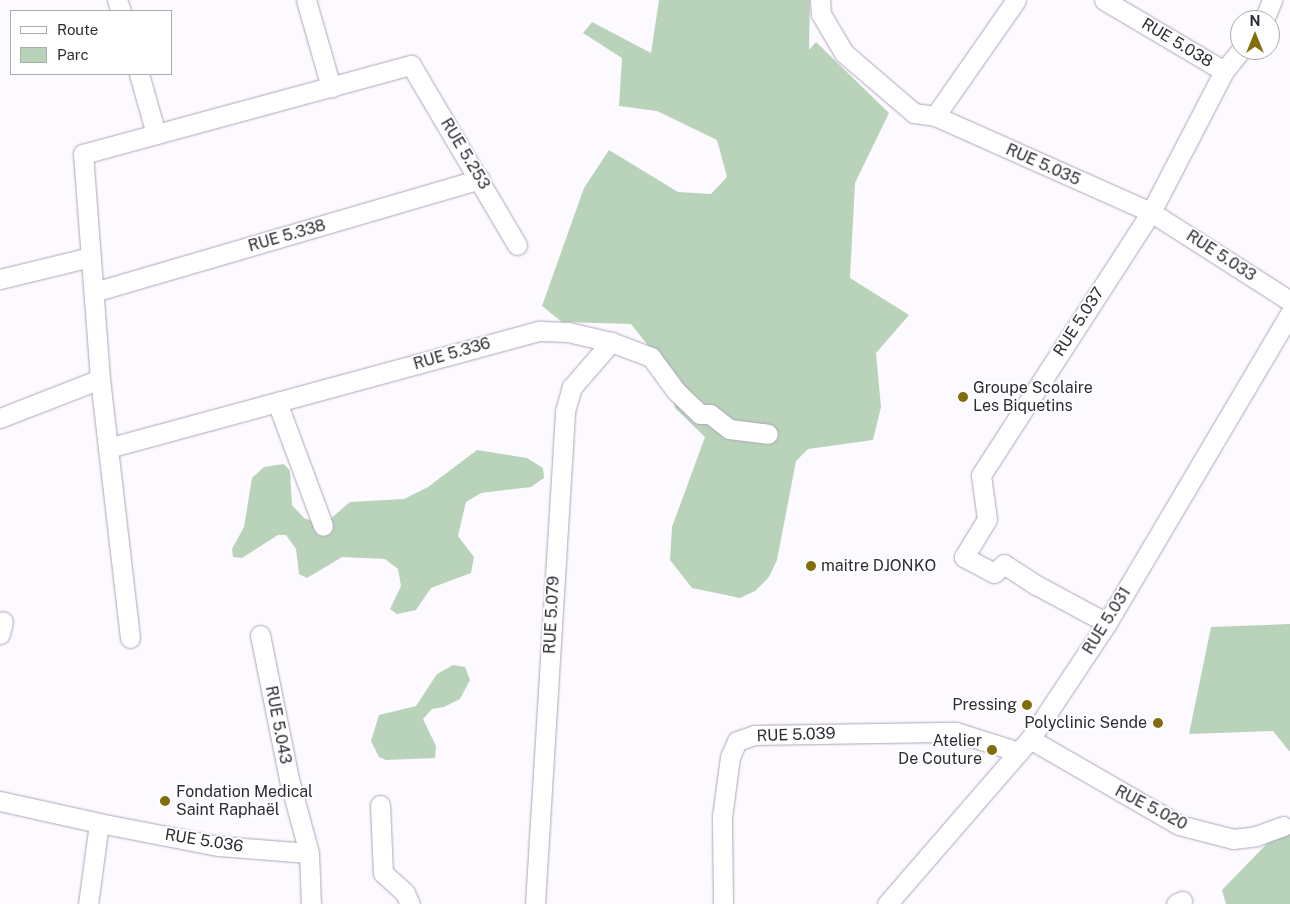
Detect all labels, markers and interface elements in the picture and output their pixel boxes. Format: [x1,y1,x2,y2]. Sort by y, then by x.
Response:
legend [10,10,172,75]
north arrow [1230,10,1280,60]
text: N [1250,13,1260,29]
street label: RUE 5.038 [1138,14,1216,72]
text: Route [57,21,98,38]
text: Parc [57,46,89,63]
street label: RUE 5.253 [436,115,494,193]
street label: RUE 5.035 [1003,140,1083,190]
street label: RUE 5.338 [246,216,328,256]
street label: RUE 5.033 [1183,226,1259,286]
street label: RUE 5.037 [1050,284,1108,360]
street label: RUE 5.336 [411,334,493,374]
place label: Groupe Scolaire Les Biquetins [973,378,1093,416]
marker: Groupe Scolaire Les Biquetins [957,391,969,403]
place label: maitre DJONKO [821,556,936,576]
marker: maitre DJONKO [805,560,817,572]
street label: RUE 5.079 [540,575,564,655]
street label: RUE 5.031 [1079,584,1135,658]
street label: RUE 5.043 [261,684,295,766]
place label: Pressing [952,695,1017,715]
marker: Pressing [1021,699,1033,711]
place label: Polyclinic Sende [1024,713,1147,733]
marker: Polyclinic Sende [1151,716,1165,730]
street label: RUE 5.039 [756,724,836,746]
place label: Atelier De Couture [898,731,982,769]
marker: Atelier De Couture [986,744,998,756]
place label: Fondation Medical Saint Raphaël [176,782,313,820]
street label: RUE 5.020 [1112,782,1190,834]
marker: Fondation Medical Saint Raphaël [158,794,172,808]
street label: RUE 5.036 [163,825,245,857]

